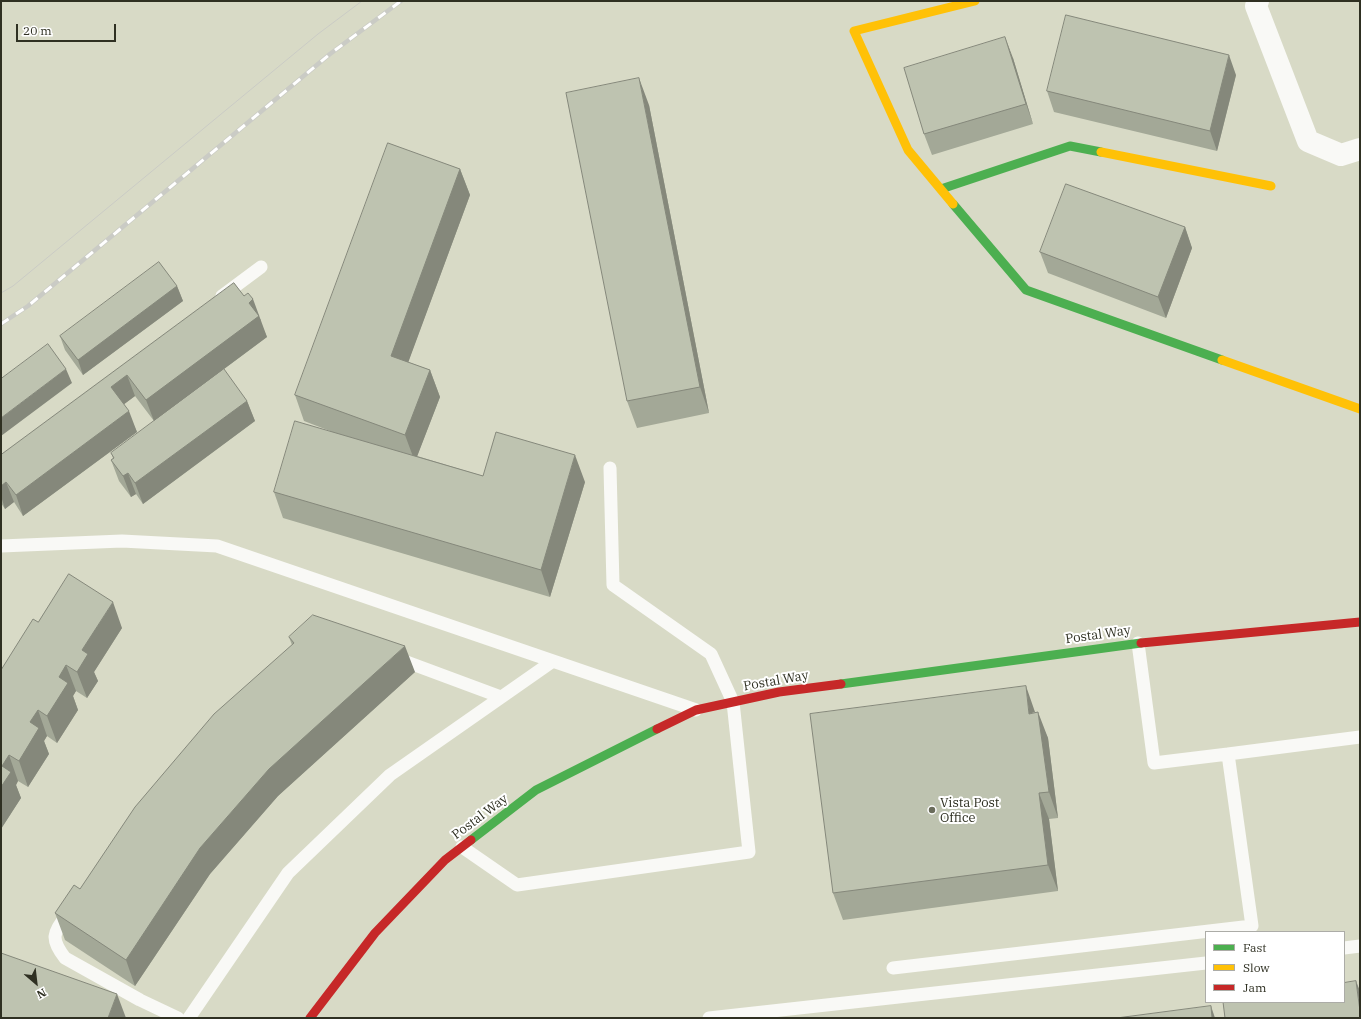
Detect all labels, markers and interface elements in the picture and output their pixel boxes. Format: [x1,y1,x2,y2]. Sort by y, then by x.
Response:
scale bar [18,16,118,42]
text: 20 m [23,23,52,38]
street label: Postal Way [1064,623,1132,647]
street label: Postal Way [742,668,810,694]
street label: Postal Way [449,791,511,843]
place label: Vista Post Office [940,795,999,826]
marker: Vista Post Office [927,805,937,815]
legend [1205,931,1345,1003]
text: Fast [1243,940,1267,955]
text: Slow [1243,960,1270,975]
north arrow [16,963,56,1003]
text: Jam [1243,980,1266,995]
text: N [35,985,49,1002]

